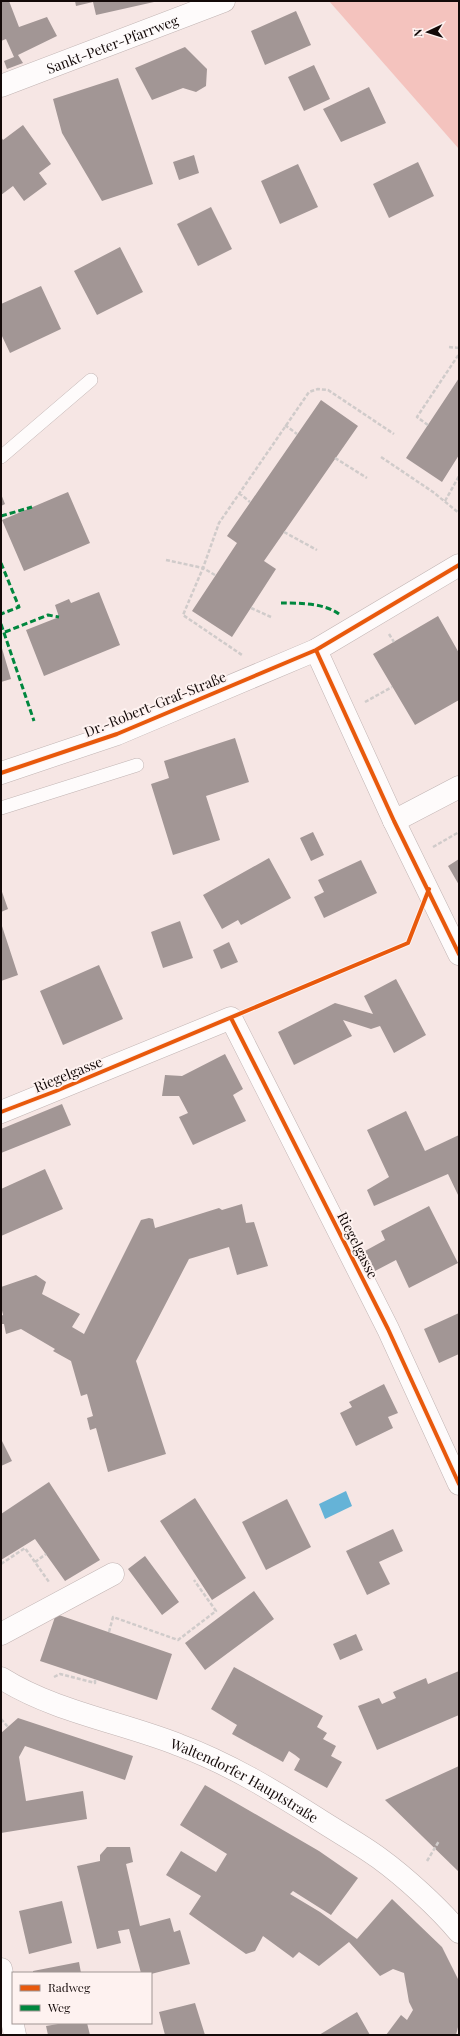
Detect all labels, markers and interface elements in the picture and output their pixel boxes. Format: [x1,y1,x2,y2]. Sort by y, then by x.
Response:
street label: Sankt-Peter-Pfarrweg [43,10,181,77]
north arrow [408,12,448,52]
text: N [410,28,425,37]
street label: Dr.-Robert-Graf-Straße [81,667,229,741]
street label: Riegelgasse [31,1052,105,1096]
street label: Riegelgasse [333,1208,383,1282]
street label: Waltendorfer Hauptstraße [167,1733,322,1826]
legend [12,1972,152,2024]
text: Radweg [48,1979,91,1995]
text: Weg [47,1999,71,2015]

